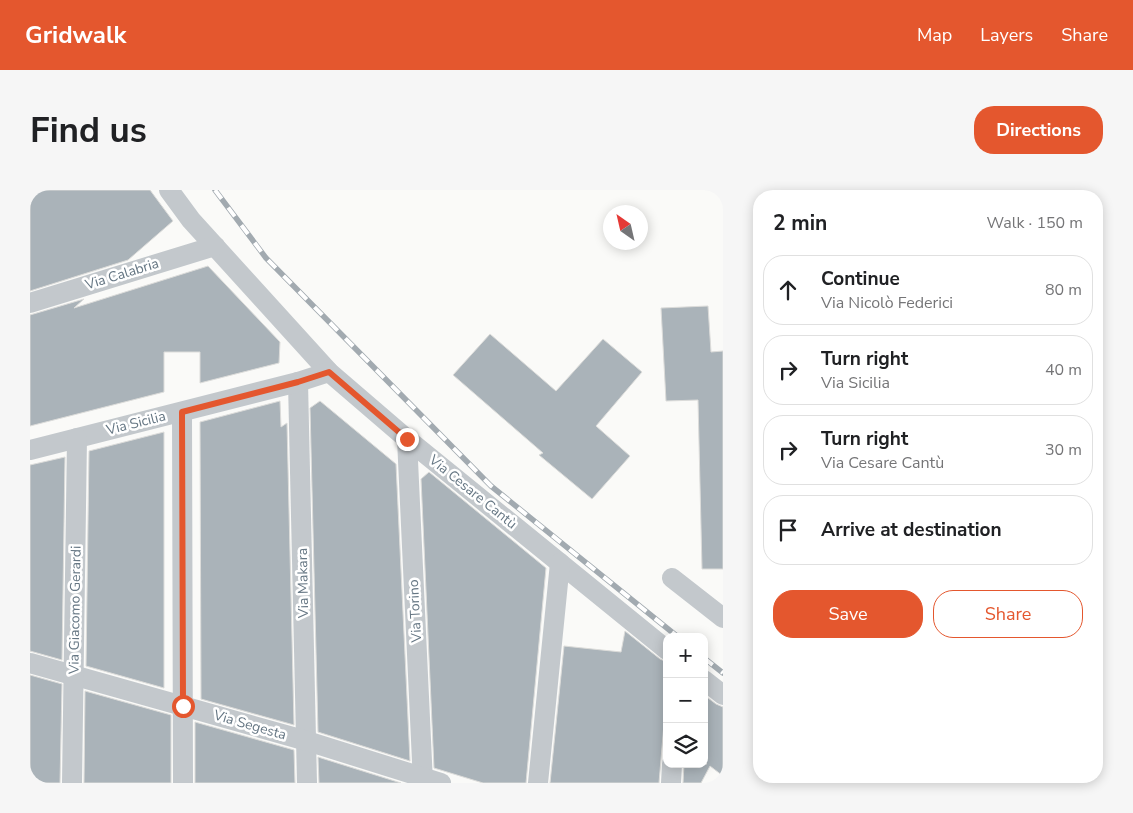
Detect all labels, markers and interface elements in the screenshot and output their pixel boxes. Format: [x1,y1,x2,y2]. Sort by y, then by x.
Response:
text: Gridwalk [25,19,126,51]
text: Map [917,23,952,47]
text: Layers [980,23,1033,47]
text: Share [1061,23,1108,47]
button: Directions [974,106,1103,154]
text: Find us [30,107,147,154]
north arrow [603,205,648,250]
text: 2 min [773,209,827,237]
text: Walk · 150 m [987,212,1083,234]
street label: Via Calabria [82,254,161,294]
text: Continue [821,266,900,292]
icon: ahead [774,276,802,304]
text: 80 m [1045,279,1082,301]
text: Via Nicolò Federici [821,292,953,314]
text: Turn right [821,346,908,372]
icon: right [774,356,802,384]
text: 40 m [1045,359,1082,381]
text: Via Sicilia [821,372,890,394]
street label: Via Sicilia [103,406,168,440]
text: Turn right [821,426,908,452]
route end [396,428,419,451]
icon: right [774,436,802,464]
text: 30 m [1045,439,1082,461]
street label: Via Cesare Cantù [424,450,521,533]
text: Via Cesare Cantù [821,452,944,474]
icon: arrive [774,516,802,544]
text: Arrive at destination [821,517,1002,543]
street label: Via Giacomo Gerardi [64,546,86,675]
street label: Via Makara [293,548,313,619]
street label: Via Torino [404,579,426,644]
button: Save [773,590,923,638]
button: Share [933,590,1083,638]
map controls [663,633,708,768]
button: + [663,633,708,678]
button: − [663,678,708,723]
route start [172,695,195,718]
street label: Via Segesta [211,705,288,744]
button: layers [663,723,708,768]

